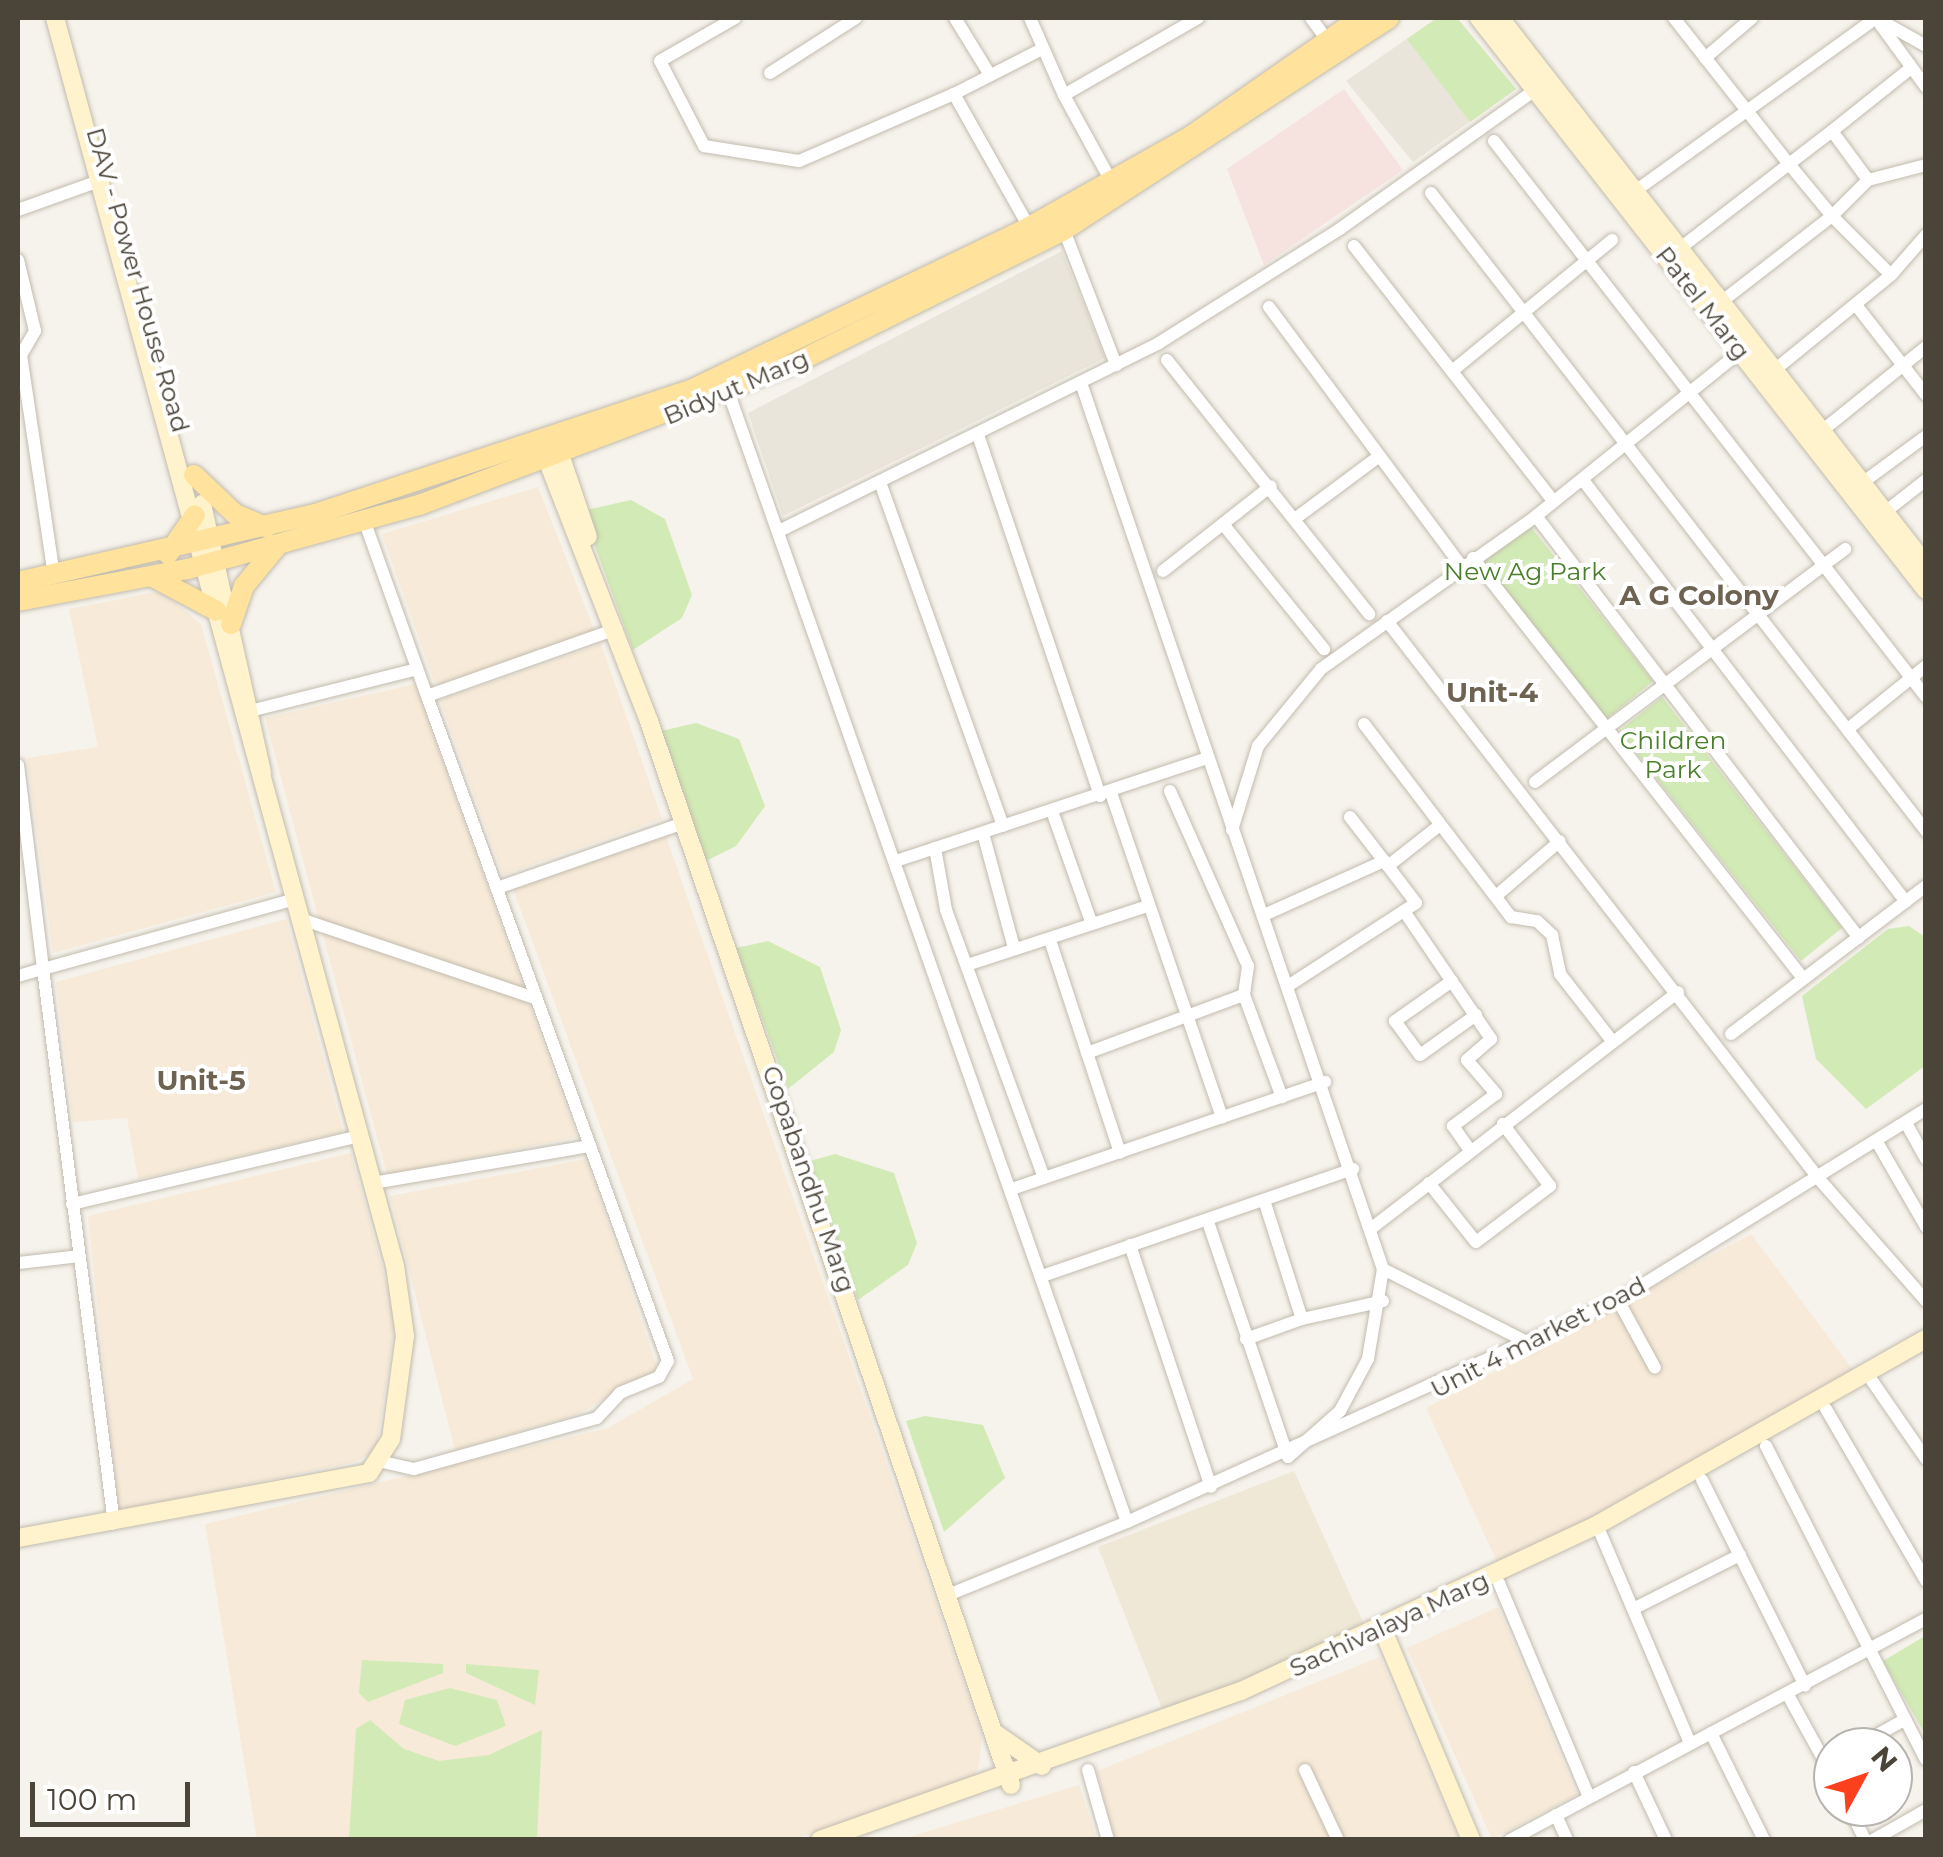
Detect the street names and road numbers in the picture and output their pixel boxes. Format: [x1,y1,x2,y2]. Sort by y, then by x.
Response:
street label: DAV - Power House Road [80,124,196,436]
street label: Patel Marg [1649,240,1757,366]
street label: Bidyut Marg [659,343,813,431]
street label: Gopabandhu Marg [756,1062,862,1296]
street label: Unit 4 market road [1425,1270,1651,1404]
street label: Sachivalaya Marg [1285,1565,1493,1683]

